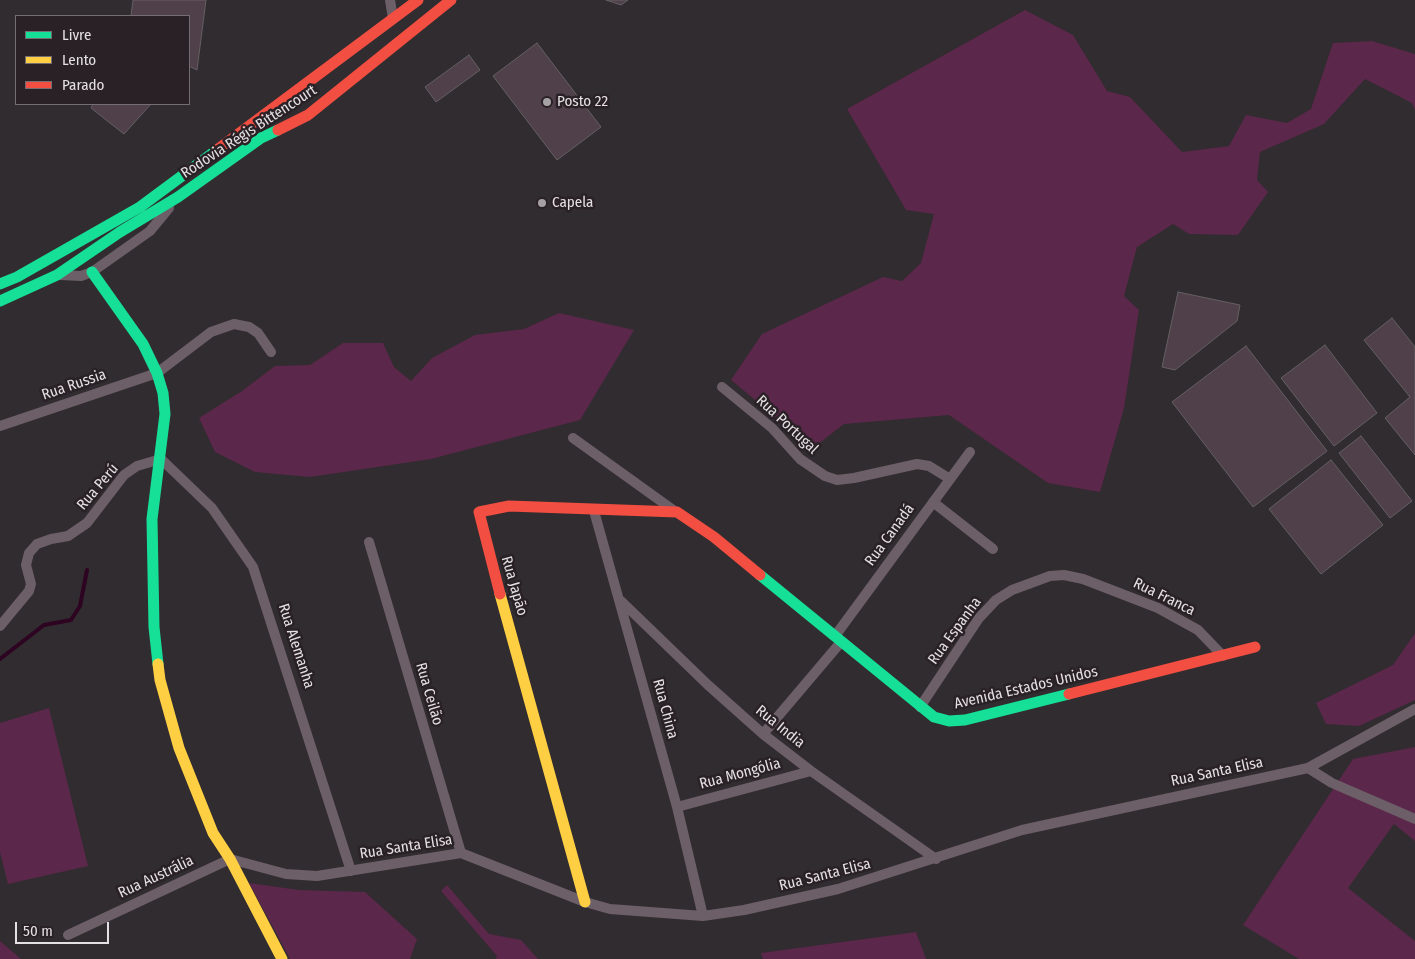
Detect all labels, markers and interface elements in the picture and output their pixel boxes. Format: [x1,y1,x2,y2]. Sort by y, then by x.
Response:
legend [15,15,190,105]
text: Livre [62,26,91,44]
text: Lento [62,51,96,69]
text: Parado [62,76,104,94]
street label: Rodovia Régis Bittencourt [178,81,320,183]
place label: Posto 22 [557,93,608,111]
marker: Posto 22 [541,96,553,108]
place label: Capela [552,194,593,212]
marker: Capela [536,197,548,209]
street label: Rua Russia [40,366,108,404]
street label: Rua Portugal [752,392,822,458]
street label: Rua Perú [73,460,123,514]
street label: Rua Canadá [861,500,919,570]
street label: Rua Japão [497,554,531,618]
street label: Rua Franca [1130,574,1198,620]
street label: Rua Espanha [925,594,985,668]
street label: Rua Alemanha [274,601,318,691]
street label: Rua Ceilão [411,661,447,727]
street label: Avenida Estados Unidos [952,663,1100,713]
street label: Rua China [648,677,682,741]
street label: Rua India [752,702,808,752]
street label: Rua Santa Elisa [1169,753,1265,791]
street label: Rua Mongólia [698,755,782,793]
street label: Rua Santa Elisa [358,831,454,863]
street label: Rua Austrália [115,852,197,902]
street label: Rua Santa Elisa [777,855,873,895]
scale bar [18,912,111,944]
text: 50 m [23,922,53,940]

